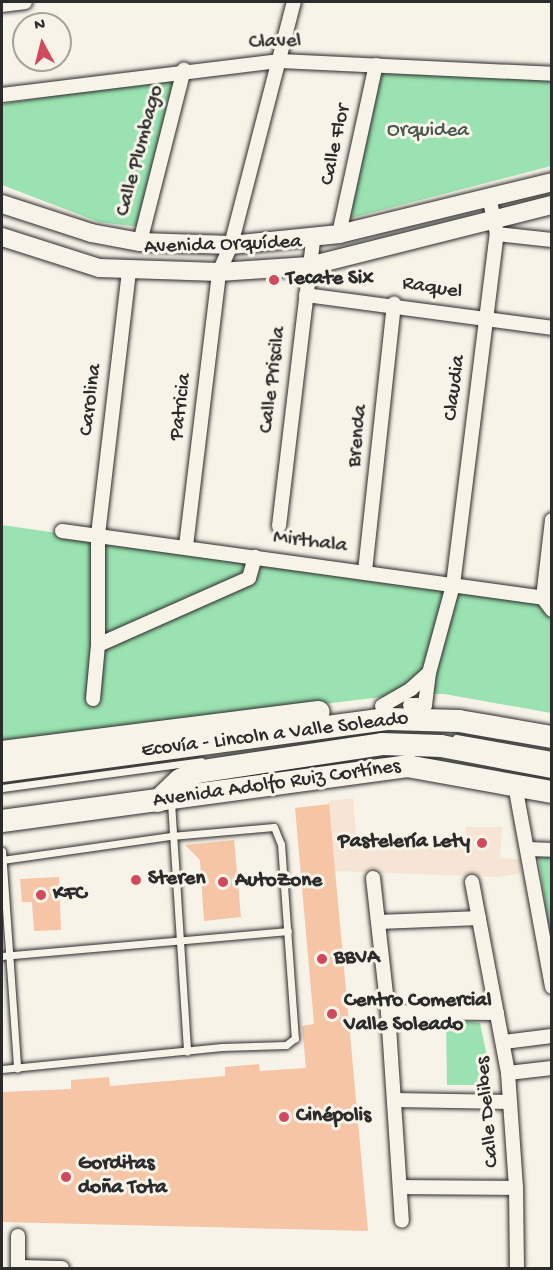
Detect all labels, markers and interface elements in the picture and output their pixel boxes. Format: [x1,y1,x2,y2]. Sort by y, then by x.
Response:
north arrow [12,12,72,72]
text: N [34,16,46,36]
street label: Clavel [248,29,302,57]
street label: Calle Plumbago [111,83,171,219]
street label: Calle Flor [316,102,358,188]
park label: Orquidea [387,119,469,145]
street label: Avenida Orquídea [144,231,302,261]
place label: Tecate Six [286,267,373,293]
street label: Raquel [400,272,464,306]
marker: Tecate Six [267,273,281,287]
street label: Calle Priscila [255,325,293,435]
street label: Claudia [439,354,473,422]
street label: Carolina [75,363,109,437]
street label: Patricia [165,372,199,442]
street label: Brenda [343,403,375,469]
street label: Mirthala [272,526,348,560]
street label: Ecovía - Lincoln a Valle Soleado [140,707,410,765]
street label: Avenida Adolfo Ruiz Cortínes [152,755,402,815]
place label: Pastelería Lety [338,830,470,856]
marker: Pastelería Lety [475,836,489,850]
place label: Steren [148,867,205,893]
place label: AutoZone [235,869,322,895]
marker: Steren [129,873,143,887]
marker: AutoZone [216,875,230,889]
place label: KFC [53,882,87,908]
marker: KFC [34,888,48,902]
place label: BBVA [334,946,380,972]
marker: BBVA [315,952,329,966]
place label: Centro Comercial Valle Soleado [344,989,492,1039]
marker: Centro Comercial Valle Soleado [325,1007,339,1021]
street label: Calle Delibes [472,1055,506,1169]
place label: Cinépolis [296,1104,371,1130]
marker: Cinépolis [277,1110,291,1124]
place label: Gorditas doña Tota [78,1152,167,1202]
marker: Gorditas doña Tota [59,1170,73,1184]

